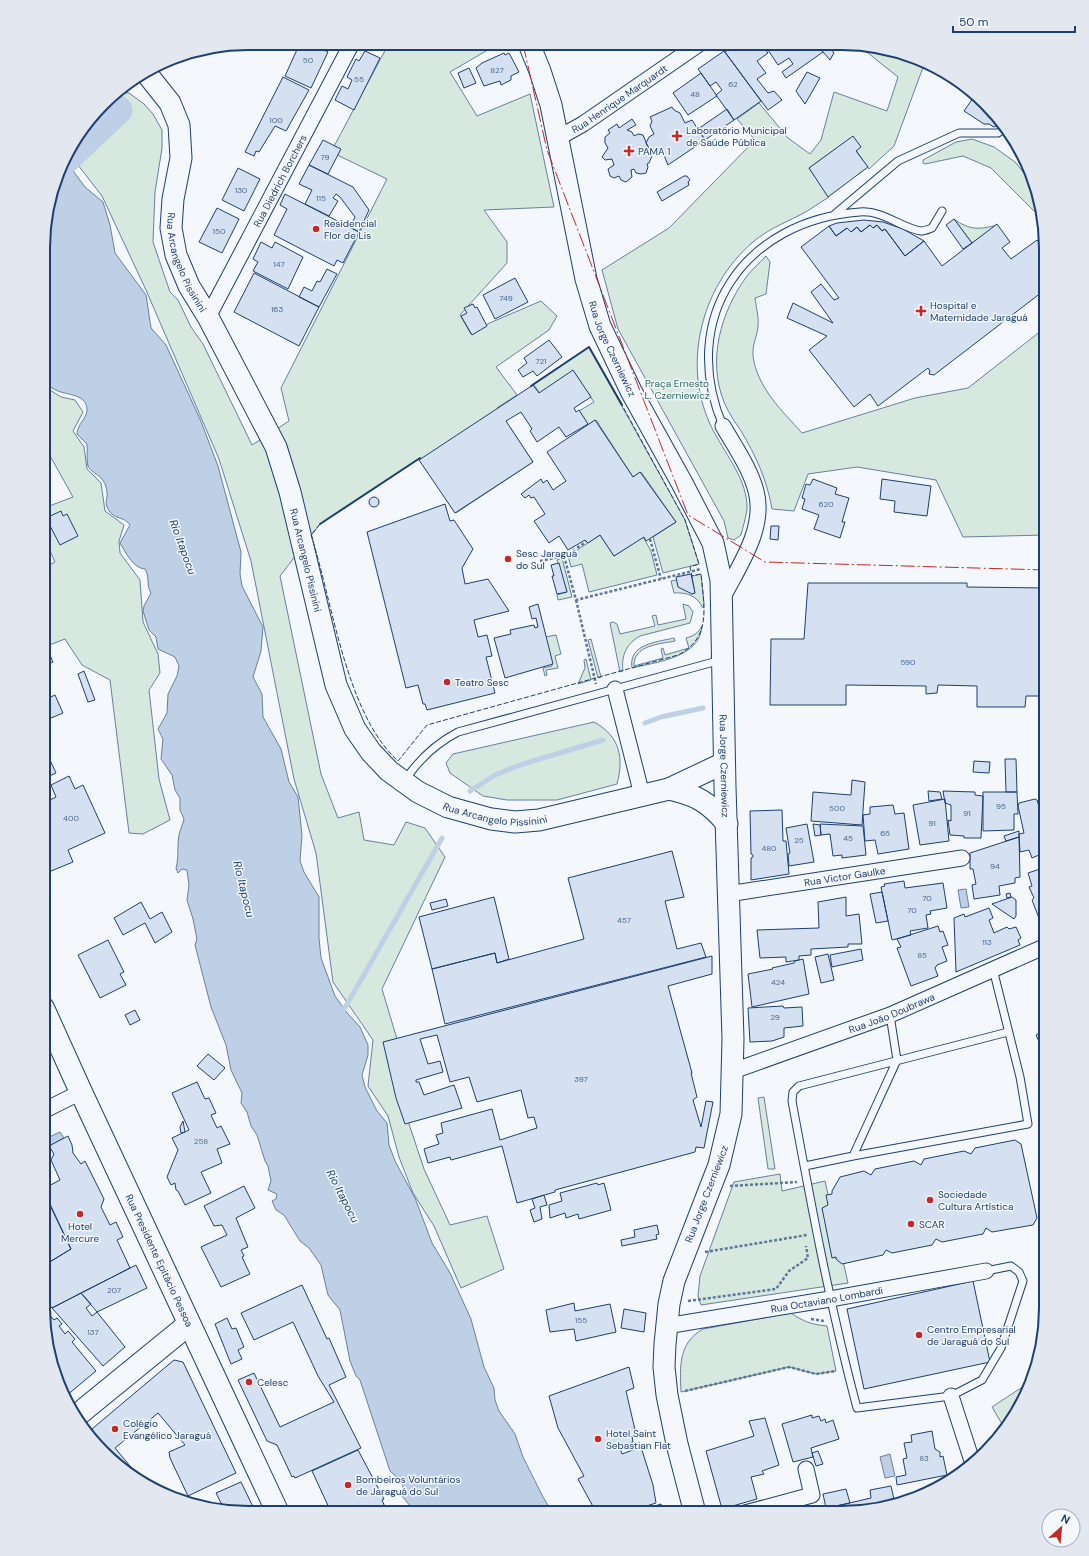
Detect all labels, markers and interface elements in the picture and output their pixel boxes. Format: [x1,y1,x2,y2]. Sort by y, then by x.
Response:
scale bar [953,8,1075,34]
text: 50 m [959,14,988,30]
house number: 50 [303,55,314,65]
street label: Rua Henrique Marquardt [569,62,670,136]
house number: 827 [490,65,504,75]
house number: 55 [354,74,364,84]
house number: 62 [728,79,738,89]
house number: 48 [690,89,700,99]
house number: 100 [269,115,283,125]
place label: Laboratório Municipal de Saúde Pública [686,124,787,149]
marker: Laboratório Municipal de Saúde Pública [671,130,683,142]
street label: Rua Diedrich Borchers [250,132,310,229]
marker: PAMA 1 [623,145,635,157]
place label: PAMA 1 [638,145,670,158]
house number: 79 [320,152,330,162]
house number: 130 [235,185,248,195]
house number: 115 [316,193,326,203]
street label: Rua Arcangelo Pissinini [164,212,209,315]
place label: Residencial Flor de Lis [324,217,376,242]
marker: Residencial Flor de Lis [311,224,321,234]
house number: 150 [213,226,226,236]
house number: 147 [273,259,285,269]
house number: 749 [499,293,513,303]
street label: Rua Jorge Czerniewicz [586,299,639,399]
place label: Hospital e Maternidade Jaraguá [930,299,1028,324]
house number: 163 [271,304,283,314]
marker: Hospital e Maternidade Jaraguá [915,305,927,317]
house number: 721 [535,356,547,366]
park label: Praça Ernesto L. Czerniewicz [645,377,710,402]
house number: 620 [819,499,834,509]
street label: Rua Arcangelo Pissinini [287,507,324,613]
water label: Rio Itapocu [167,517,200,577]
place label: Sesc Jaraguá do Sul [516,547,577,572]
marker: Sesc Jaraguá do Sul [503,554,513,564]
house number: 590 [900,657,916,667]
place label: Teatro Sesc [455,676,509,689]
marker: Teatro Sesc [442,677,452,687]
street label: Rua Jorge Czerniewicz [717,714,732,818]
street label: Rua Arcangelo Pissinini [441,800,549,829]
house number: 95 [996,801,1006,811]
house number: 500 [829,803,845,813]
house number: 91 [963,808,971,818]
house number: 400 [63,813,79,823]
house number: 91 [928,818,936,828]
house number: 65 [880,828,890,838]
house number: 45 [843,833,853,843]
house number: 25 [794,835,804,845]
house number: 480 [761,843,777,853]
water label: Rio Itapocu [230,859,258,919]
house number: 94 [990,861,1000,871]
street label: Rua Victor Gaulke [803,864,887,889]
house number: 70 [922,893,932,903]
house number: 70 [907,905,917,915]
house number: 457 [617,915,631,925]
house number: 113 [982,937,992,947]
house number: 85 [917,950,927,960]
house number: 424 [771,977,785,987]
street label: Rua João Doubrawa [847,990,937,1036]
house number: 29 [770,1012,780,1022]
house number: 397 [574,1074,588,1084]
house number: 258 [194,1136,208,1146]
street label: Rua Jorge Czerniewicz [682,1143,731,1245]
water label: Rio Itapocu [324,1167,363,1226]
place label: Sociedade Cultura Artística [938,1188,1013,1213]
street label: Rua Presidente Epitácio Pessoa [123,1192,196,1329]
marker: Sociedade Cultura Artística [925,1195,935,1205]
marker: Hotel Mercure [75,1209,85,1219]
place label: SCAR [919,1218,944,1231]
marker: SCAR [906,1219,916,1229]
place label: Hotel Mercure [61,1220,99,1245]
street label: Rua Octaviano Lombardi [770,1284,884,1316]
house number: 207 [107,1285,121,1295]
house number: 155 [575,1315,587,1325]
place label: Centro Empresarial de Jaraguá do Sul [927,1323,1016,1348]
house number: 137 [87,1327,99,1337]
marker: Centro Empresarial de Jaraguá do Sul [914,1330,924,1340]
place label: Celesc [257,1376,289,1389]
marker: Celesc [244,1377,254,1387]
place label: Colégio Evangélico Jaraguá [123,1417,211,1442]
marker: Colégio Evangélico Jaraguá [110,1424,120,1434]
place label: Hotel Saint Sebastian Flat [606,1427,671,1452]
marker: Hotel Saint Sebastian Flat [593,1434,603,1444]
house number: 83 [919,1453,929,1463]
place label: Bombeiros Voluntários de Jaraguá do Sul [356,1473,460,1498]
marker: Bombeiros Voluntários de Jaraguá do Sul [343,1480,353,1490]
north arrow [1041,1508,1081,1548]
text: N [1059,1511,1072,1527]

